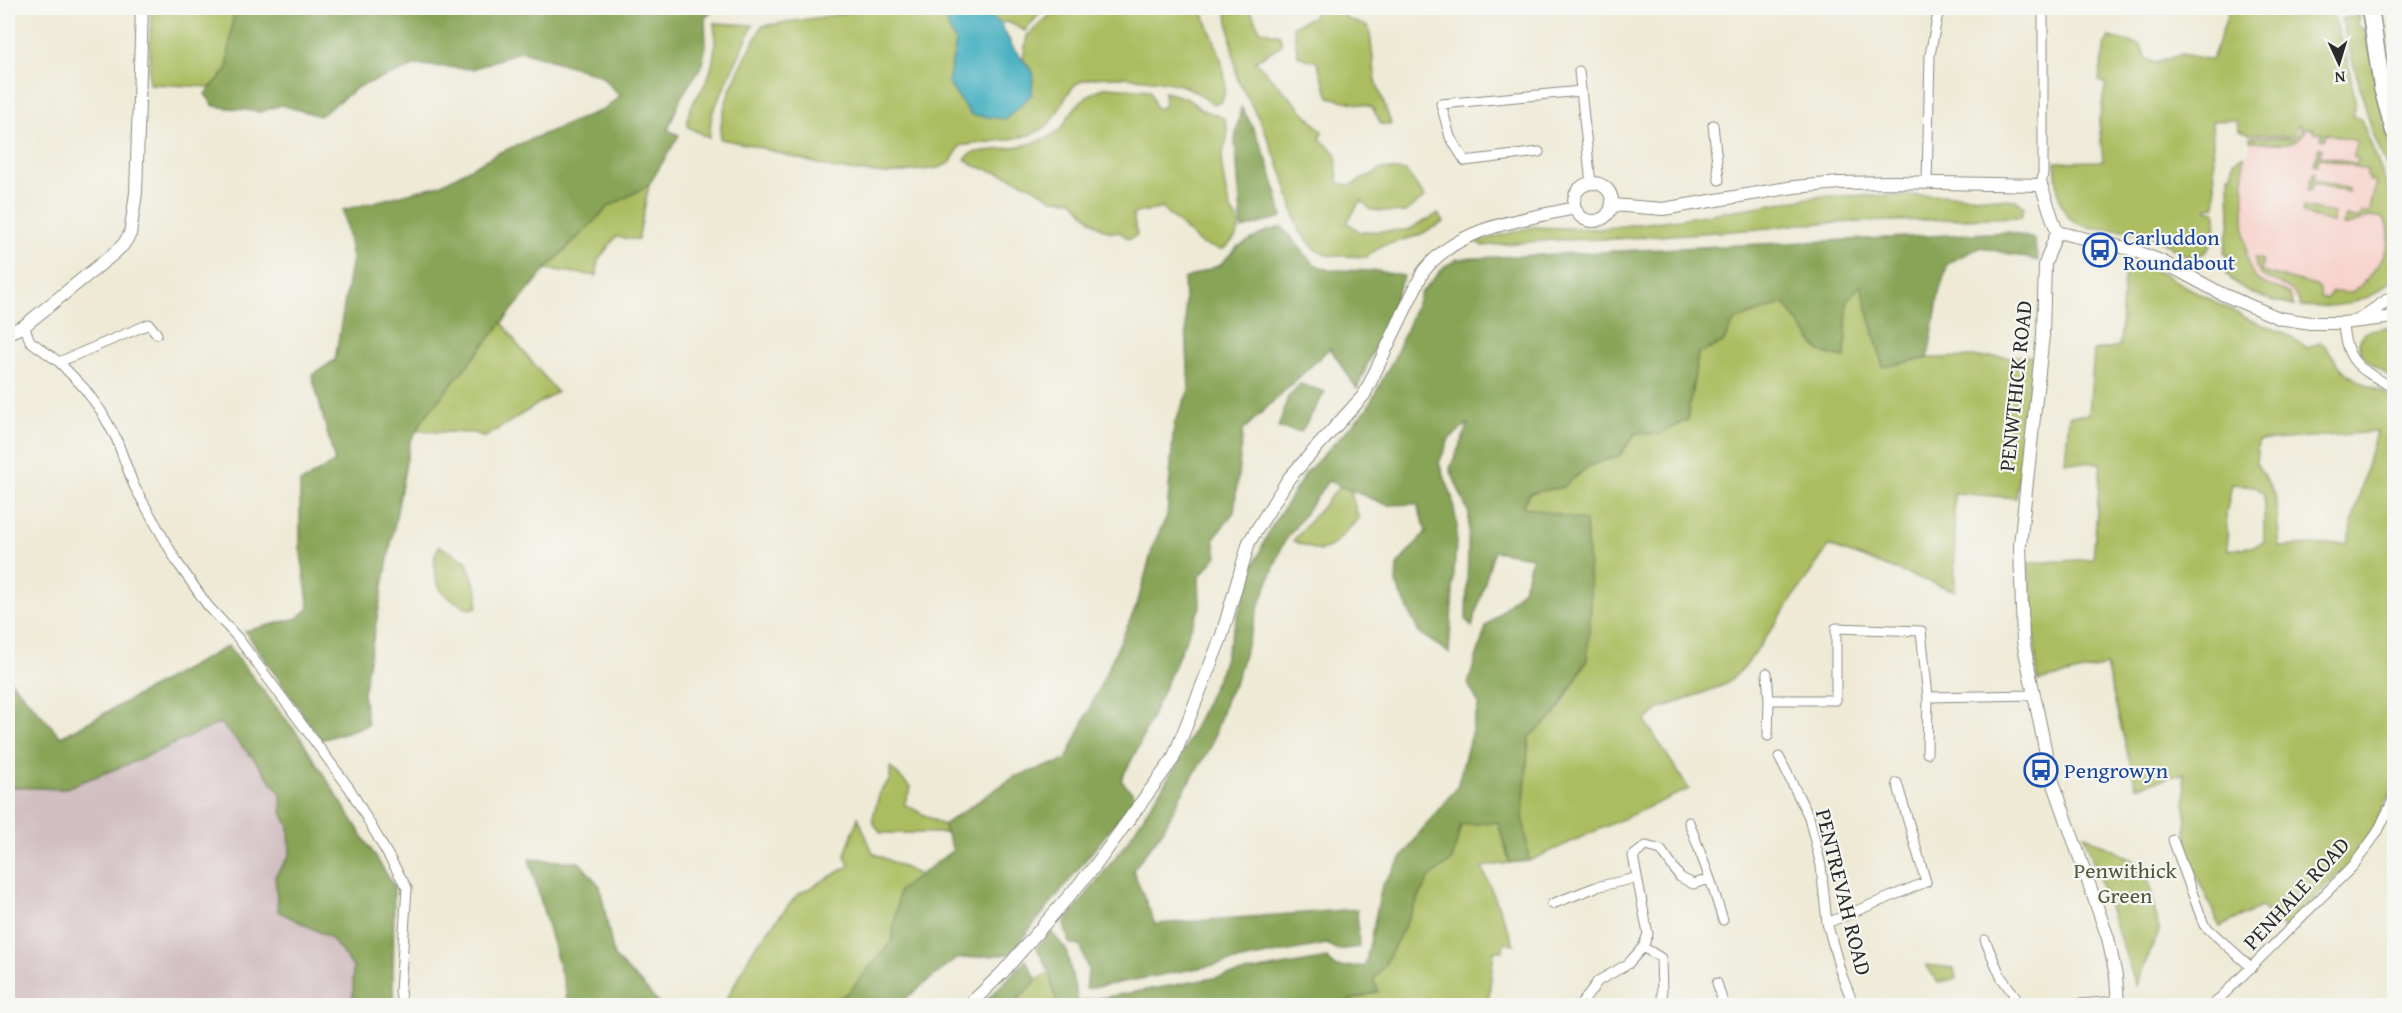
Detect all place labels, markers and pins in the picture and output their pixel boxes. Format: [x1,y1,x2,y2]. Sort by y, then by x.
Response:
place label: Carluddon Roundabout [2123,221,2236,278]
bus stop icon: Carluddon Roundabout [2082,232,2118,268]
bus stop icon: Pengrowyn [2023,752,2059,788]
place label: Pengrowyn [2064,754,2169,786]

